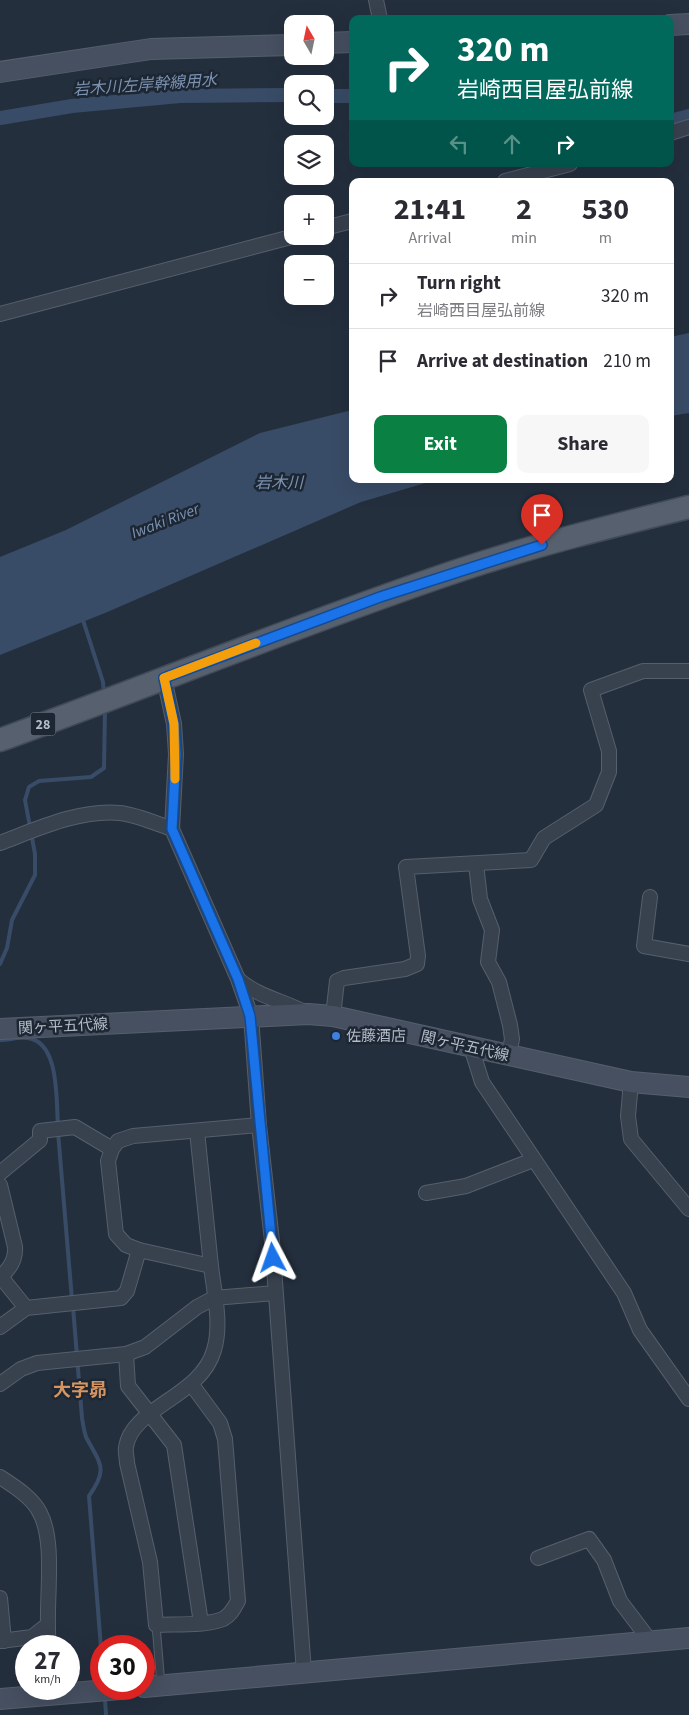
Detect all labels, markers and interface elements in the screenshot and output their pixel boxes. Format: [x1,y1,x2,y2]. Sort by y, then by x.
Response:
north arrow [284,15,334,65]
map controls [284,15,334,305]
text: 320 m [457,25,549,75]
icon: right [374,35,439,100]
water label: 岩木川左岸幹線用水 [72,69,220,101]
text: 岩崎西目屋弘前線 [457,74,633,106]
button: search [284,75,334,125]
icon: left [445,130,473,158]
icon: ahead [498,130,526,158]
icon: right [551,130,579,158]
button: layers [284,135,334,185]
text: 21:41 [394,188,466,231]
text: 2 [516,188,532,231]
text: 530 [582,188,629,231]
button: + [284,195,334,245]
text: Arrival [408,227,451,249]
text: min [511,227,537,249]
text: m [599,227,612,249]
button: − [284,255,334,305]
text: Turn right [417,270,501,297]
icon: right [374,282,402,310]
text: 320 m [601,283,649,310]
text: 岩崎西目屋弘前線 [417,300,545,322]
icon: arrive [374,347,402,375]
text: Arrive at destination [417,348,588,375]
text: 210 m [603,348,651,375]
button: Exit [374,415,507,473]
button: Share [517,415,649,473]
water label: 岩木川 [255,472,305,494]
pin [521,494,563,545]
water label: Iwaki River [128,497,204,544]
icon: arrive [528,501,556,529]
road number: 28 [30,712,56,736]
street label: 関ヶ平五代線 [18,1014,109,1039]
place label: 佐藤酒店 [346,1026,406,1047]
street label: 関ヶ平五代線 [419,1026,511,1067]
marker: 佐藤酒店 [330,1030,342,1042]
position arrow [246,1231,298,1283]
district label: 大字昴 [53,1378,107,1403]
speed limit sign: 30 [90,1635,155,1700]
text: 27 [34,1643,61,1679]
text: km/h [34,1671,61,1688]

